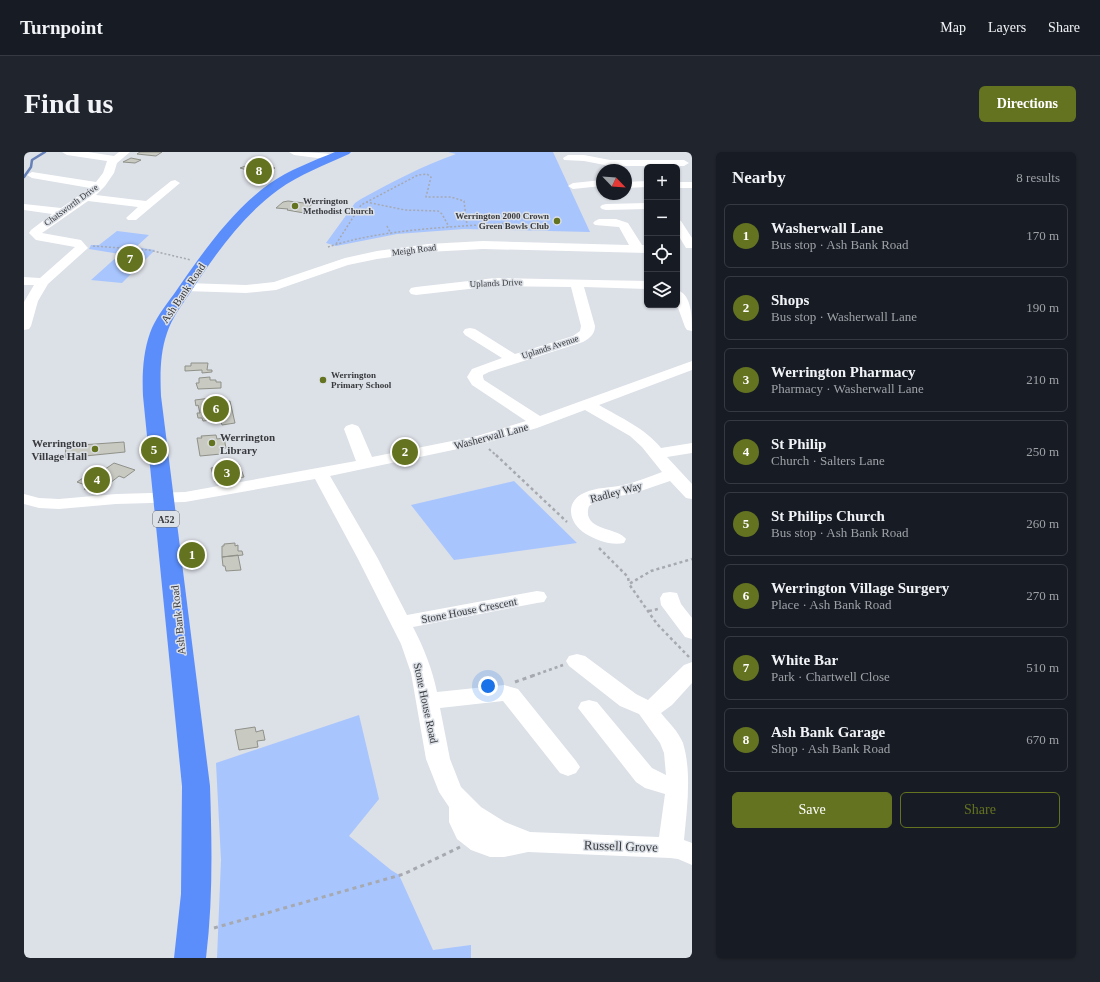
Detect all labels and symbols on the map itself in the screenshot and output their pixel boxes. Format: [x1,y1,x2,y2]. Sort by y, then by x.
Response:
pin: 8 [246,156,272,186]
north arrow [596,164,632,200]
street label: Chatsworth Drive [42,182,100,228]
place label: Werrington Methodist Church [303,196,374,216]
marker: Werrington Methodist Church [290,201,300,211]
place label: Werrington 2000 Crown Green Bowls Club [455,211,549,231]
marker: Werrington 2000 Crown Green Bowls Club [552,216,562,226]
street label: Meigh Road [391,242,437,258]
pin: 7 [117,244,143,274]
street label: Ash Bank Road [159,260,208,325]
street label: Uplands Drive [469,277,523,289]
street label: Uplands Avenue [520,333,580,361]
place label: Werrington Primary School [331,370,392,390]
marker: Werrington Primary School [318,375,328,385]
pin: 6 [203,394,229,424]
street label: Washerwall Lane [453,420,530,452]
place label: Werrington Library [220,431,275,456]
pin: 5 [141,435,167,465]
place label: Werrington Village Hall [31,437,87,462]
pin: 2 [392,437,418,467]
marker: Werrington Library [207,438,217,448]
marker: Werrington Village Hall [90,444,100,454]
pin: 3 [214,458,240,488]
pin: 4 [84,465,110,495]
street label: Radley Way [589,479,644,505]
road number: A52 [153,511,179,527]
pin: 1 [179,540,205,570]
street label: Ash Bank Road [168,584,188,655]
street label: Stone House Crescent [420,595,518,625]
street label: Stone House Road [412,662,440,745]
your location [478,676,498,696]
street label: Russell Grove [584,837,658,855]

